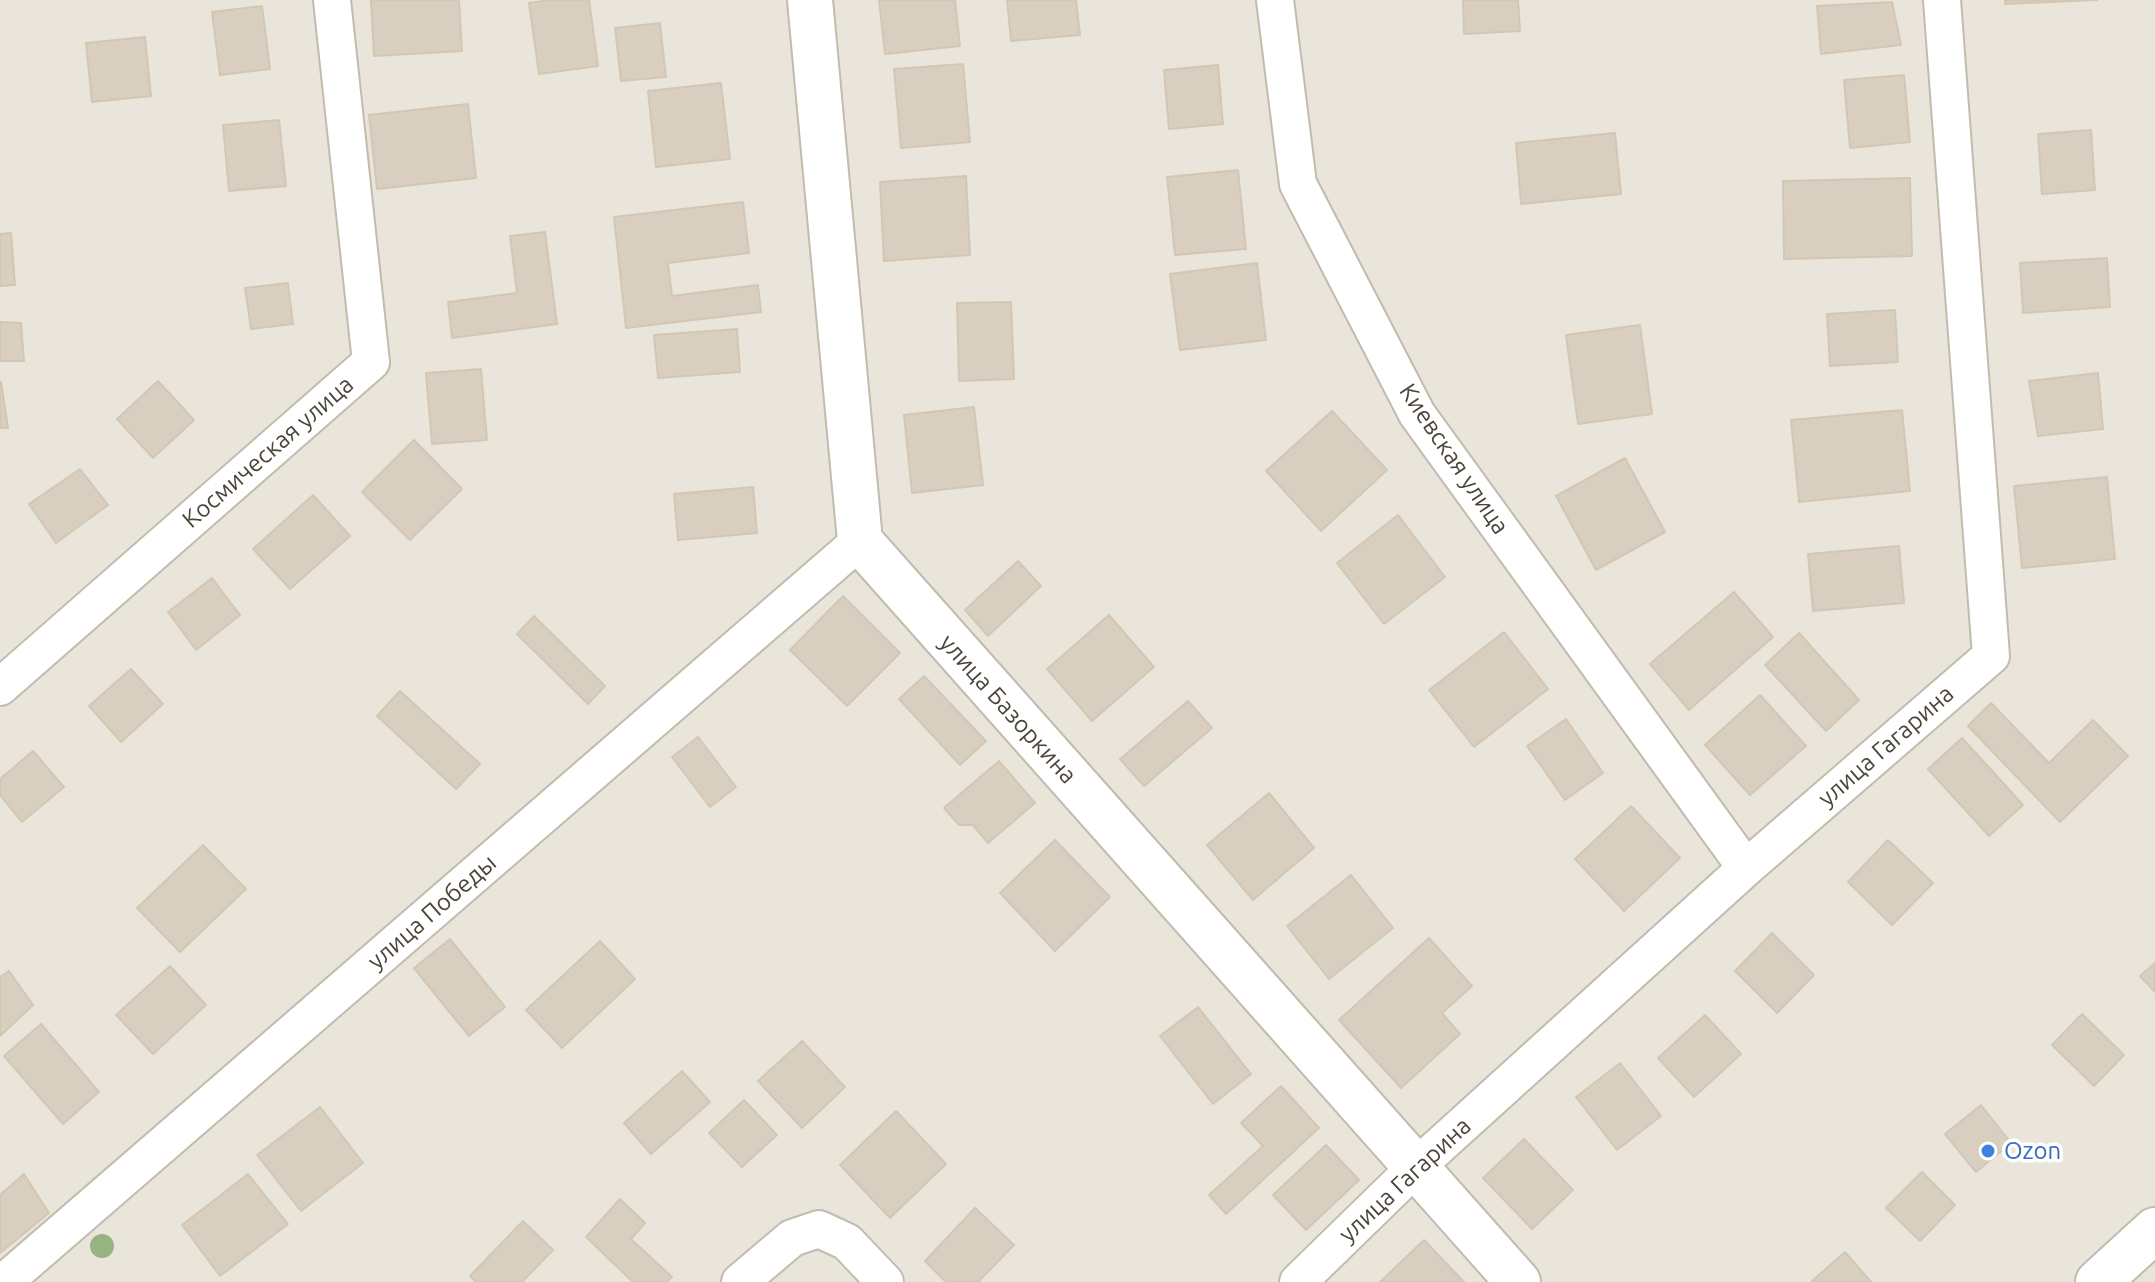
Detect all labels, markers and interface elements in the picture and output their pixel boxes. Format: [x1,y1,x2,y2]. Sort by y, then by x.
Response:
street label: Космическая улица [177,370,359,534]
street label: Киевская улица [1393,378,1515,540]
street label: улица Базоркина [933,628,1083,790]
street label: улица Гагарина [1812,679,1960,813]
street label: улица Победы [362,848,502,976]
street label: улица Гагарина [1333,1112,1477,1248]
place label: Ozon [2004,1137,2061,1165]
marker: Ozon [1979,1142,1997,1160]

